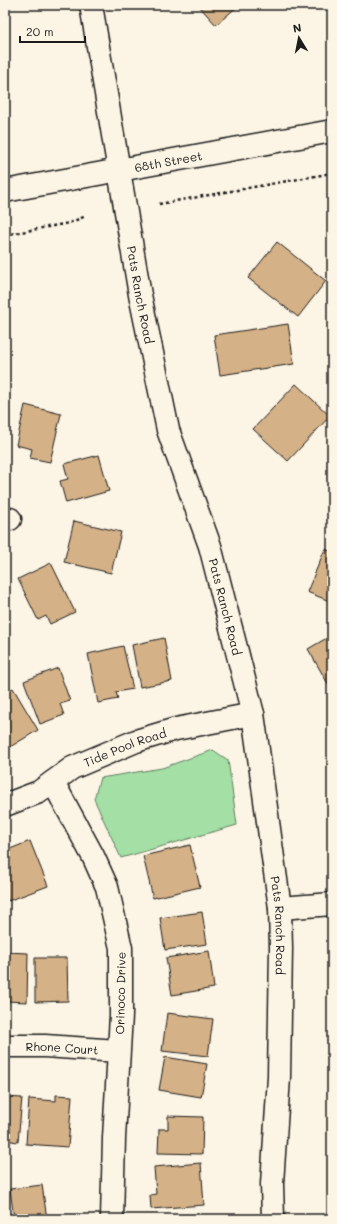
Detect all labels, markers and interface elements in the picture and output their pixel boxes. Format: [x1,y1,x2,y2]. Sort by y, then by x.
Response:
scale bar [20,18,85,44]
north arrow [279,18,319,58]
text: N [292,20,303,36]
text: 20 m [26,23,54,39]
street label: 68th Street [133,147,203,175]
street label: Pats Ranch Road [124,245,158,345]
street label: Pats Ranch Road [205,557,246,657]
street label: Tide Pool Road [81,724,169,770]
street label: Pats Ranch Road [268,875,289,975]
street label: Orinoco Drive [111,952,129,1034]
street label: Rhone Court [25,1038,99,1058]

